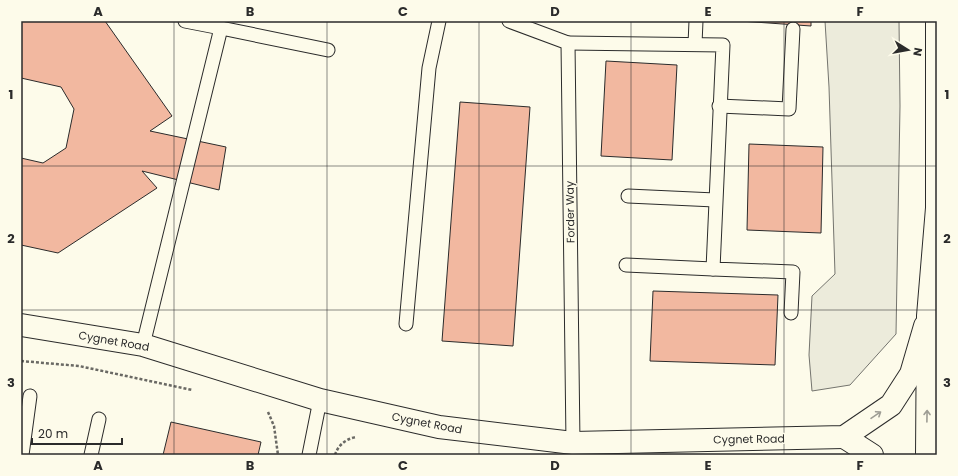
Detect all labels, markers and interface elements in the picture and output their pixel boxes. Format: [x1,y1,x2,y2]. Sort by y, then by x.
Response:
text: A [93,2,103,21]
text: B [246,2,255,21]
text: C [398,2,408,21]
text: D [550,2,560,21]
text: E [704,2,712,21]
text: F [856,2,864,21]
north arrow [888,30,928,70]
text: N [909,46,926,57]
text: 1 [9,85,13,104]
text: 1 [945,85,949,104]
street label: Forder Way [561,180,579,243]
text: 2 [7,229,15,248]
text: 2 [943,229,951,248]
street label: Cygnet Road [77,327,151,355]
text: 3 [7,373,15,392]
text: 3 [943,373,951,392]
street label: Cygnet Road [390,408,464,438]
one-way arrow [923,410,931,423]
one-way arrow [870,411,881,419]
scale bar [32,420,122,446]
text: 20 m [38,425,68,442]
street label: Cygnet Road [713,430,785,448]
text: A [93,456,103,475]
text: B [246,456,255,475]
text: C [398,456,408,475]
text: D [550,456,560,475]
text: E [704,456,712,475]
text: F [856,456,864,475]

